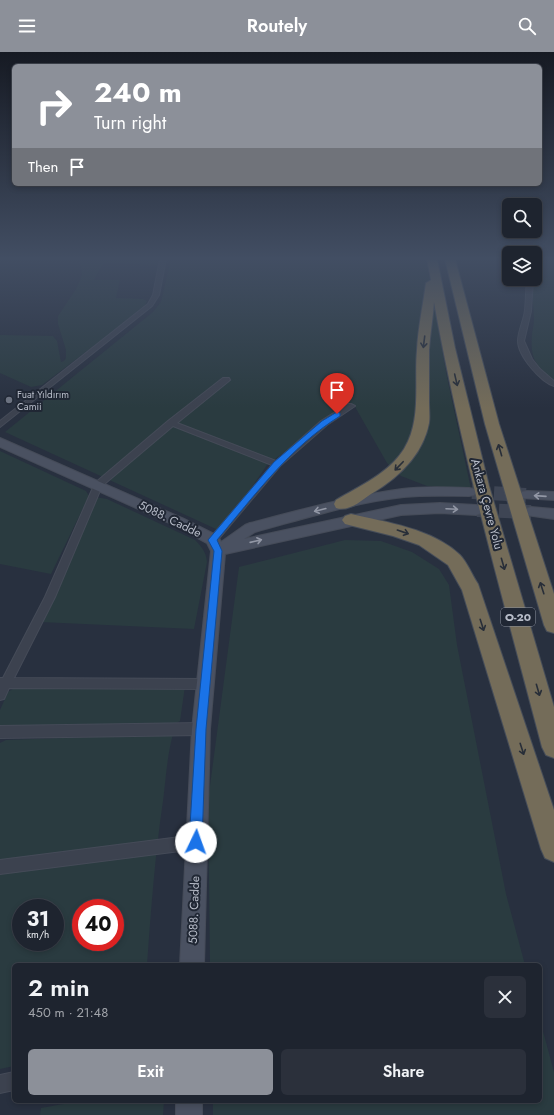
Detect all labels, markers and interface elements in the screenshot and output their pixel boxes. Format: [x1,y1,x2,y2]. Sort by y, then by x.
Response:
text: Routely [247,13,307,39]
icon: menu [16,15,38,37]
icon: search [516,15,538,37]
text: 240 m [94,72,182,113]
icon: right [28,80,80,132]
text: Turn right [94,110,166,136]
text: Then [28,156,58,178]
icon: arrive [66,156,88,178]
map controls [502,198,542,286]
button: search [502,198,542,238]
button: layers [502,246,542,286]
one-way arrow [420,335,428,348]
pin [320,373,354,414]
one-way arrow [453,373,461,386]
icon: arrive [326,379,348,401]
place label: Fuat Yıldırım Camii [17,387,69,414]
marker: Fuat Yıldırım Camii [4,395,14,405]
one-way arrow [496,443,503,456]
street label: Ankara Çevre Yolu [466,457,508,551]
one-way arrow [394,461,404,471]
one-way arrow [534,492,547,499]
street label: 5088. Cadde [136,496,204,542]
one-way arrow [445,505,458,512]
one-way arrow [314,507,327,514]
one-way arrow [396,529,408,537]
one-way arrow [249,537,262,545]
one-way arrow [500,557,507,570]
one-way arrow [538,581,545,594]
road number: O-20 [501,608,535,626]
one-way arrow [479,619,487,631]
one-way arrow [534,683,542,696]
one-way arrow [519,742,526,755]
position arrow [175,821,217,863]
street label: 5088. Cadde [184,876,204,944]
speed limit sign: 40 [72,899,124,951]
text: 31 [27,905,49,934]
text: km/h [27,927,49,942]
text: 2 min [28,970,90,1005]
button: close [484,976,526,1018]
text: 450 m · 21:48 [28,1003,108,1022]
button: Exit [28,1049,273,1095]
button: Share [281,1049,526,1095]

